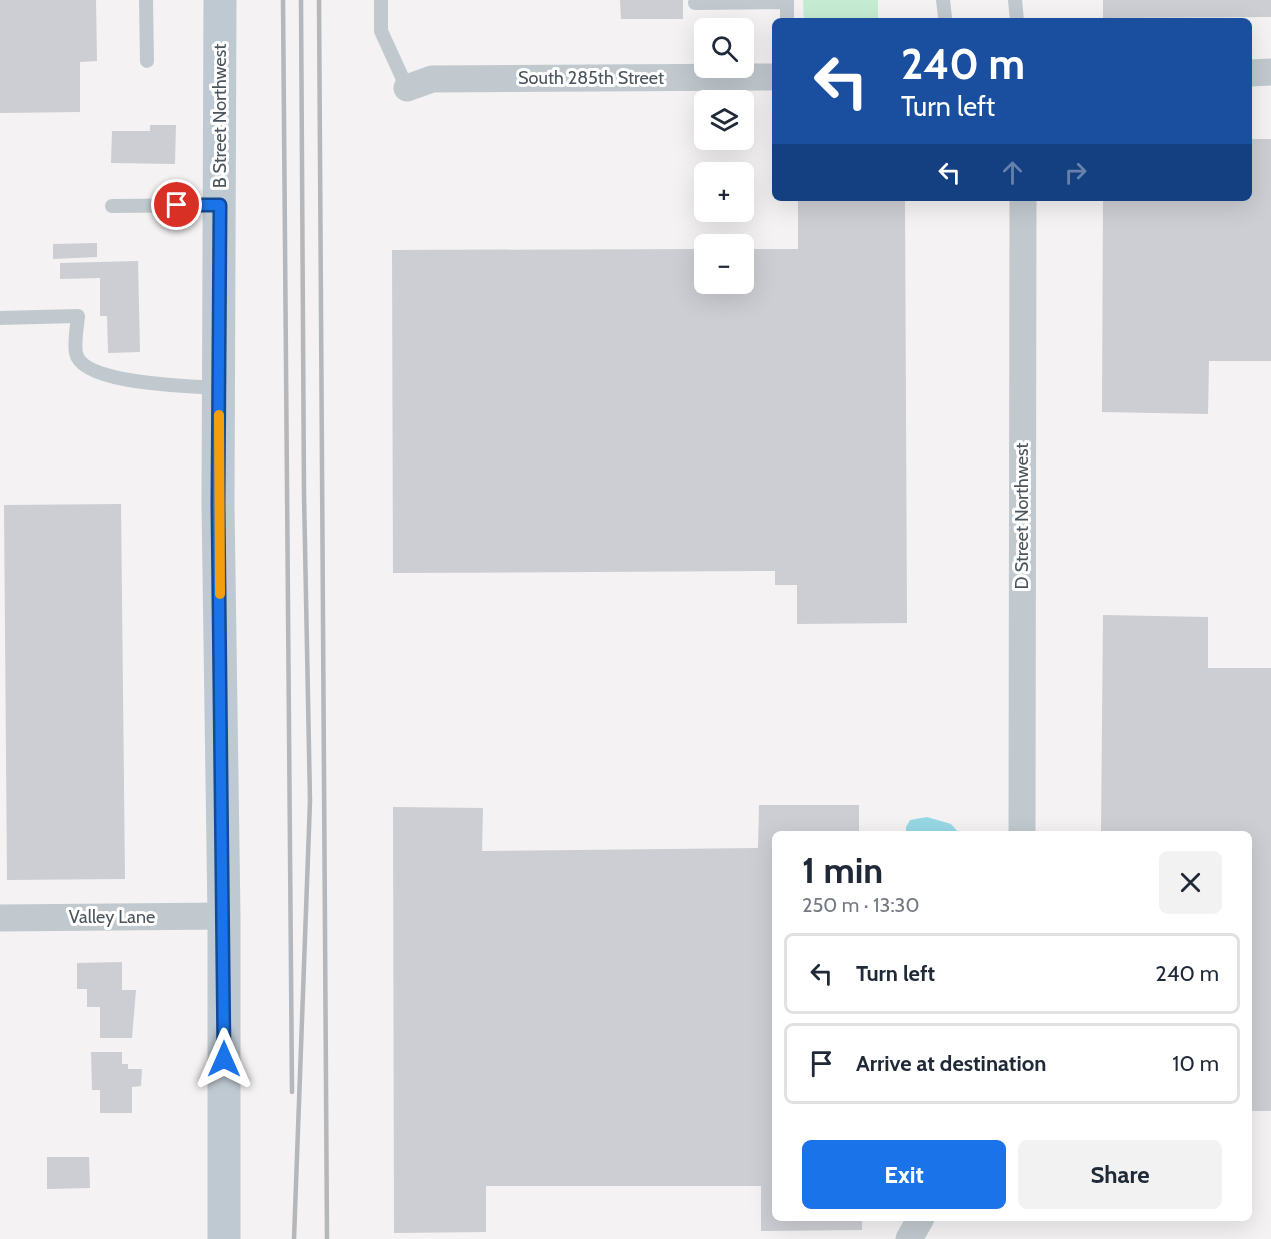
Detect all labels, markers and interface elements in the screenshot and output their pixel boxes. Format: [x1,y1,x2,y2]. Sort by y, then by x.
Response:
map controls [694,18,754,294]
button: search [694,18,754,78]
text: 240 m [901,38,1025,90]
icon: left [802,42,880,120]
street label: B Street Northwest [209,44,231,188]
street label: South 285th Street [518,67,664,89]
button: layers [694,90,754,150]
text: Turn left [901,90,995,123]
icon: left [933,156,966,189]
icon: ahead [996,156,1029,189]
icon: right [1059,156,1092,189]
button: + [694,162,754,222]
pin [151,179,202,230]
icon: arrive [160,188,193,221]
button: − [694,234,754,294]
street label: D Street Northwest [1011,443,1033,589]
text: 1 min [802,848,883,892]
button: close [1159,851,1222,914]
text: 250 m · 13:30 [802,893,919,917]
street label: Valley Lane [69,906,155,928]
icon: left [805,957,838,990]
text: Turn left [856,960,935,987]
text: 240 m [1155,960,1219,987]
position arrow [192,1027,256,1091]
icon: arrive [805,1047,838,1080]
text: Arrive at destination [856,1050,1046,1077]
text: 10 m [1172,1050,1219,1077]
button: Exit [802,1140,1006,1209]
button: Share [1018,1140,1222,1209]

